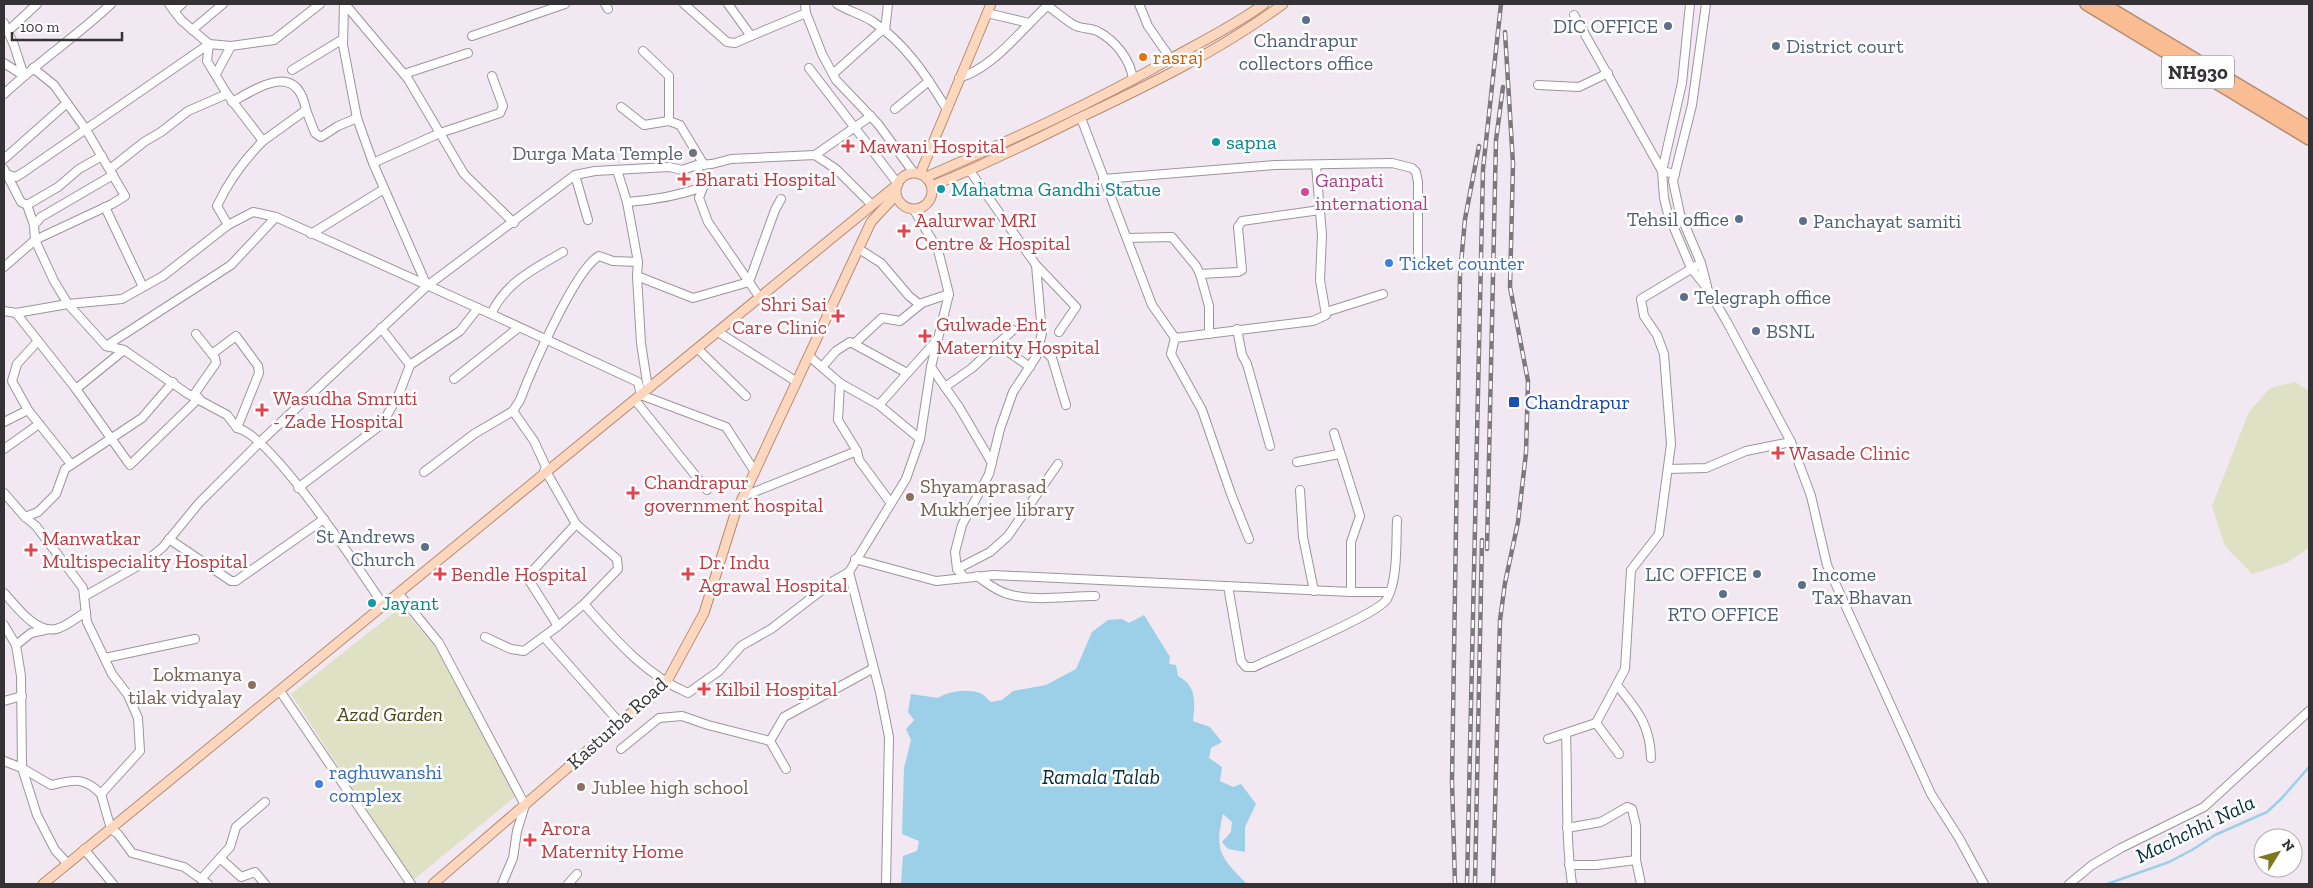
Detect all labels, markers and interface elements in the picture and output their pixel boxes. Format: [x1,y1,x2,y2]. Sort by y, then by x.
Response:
scale bar [12,10,122,42]
marker: Chandrapur collectors office [1300,14,1312,26]
place label: DIC OFFICE [1553,14,1658,38]
text: 100 m [20,18,59,36]
marker: DIC OFFICE [1662,20,1674,32]
place label: Chandrapur collectors office [1239,28,1373,75]
place label: District court [1786,34,1904,58]
marker: District court [1770,40,1782,52]
place label: rasraj [1153,45,1203,69]
marker: rasraj [1137,51,1149,63]
road number: NH930 [2162,56,2234,88]
place label: sapna [1226,130,1277,154]
place label: Mawani Hospital [859,134,1005,158]
marker: sapna [1210,136,1222,148]
marker: Mawani Hospital [841,139,855,153]
place label: Durga Mata Temple [512,141,683,165]
marker: Durga Mata Temple [687,147,699,159]
place label: Bharati Hospital [695,167,836,191]
place label: Ganpati international [1315,168,1428,215]
marker: Bharati Hospital [677,172,691,186]
place label: Mahatma Gandhi Statue [951,177,1161,201]
marker: Mahatma Gandhi Statue [935,183,947,195]
marker: Ganpati international [1299,186,1311,198]
place label: Tehsil office [1627,207,1729,231]
place label: Aalurwar MRI Centre & Hospital [915,208,1070,255]
place label: Panchayat samiti [1813,209,1962,233]
marker: Tehsil office [1733,213,1745,225]
marker: Panchayat samiti [1797,215,1809,227]
marker: Aalurwar MRI Centre & Hospital [897,224,911,238]
place label: Ticket counter [1399,251,1525,275]
marker: Ticket counter [1383,257,1395,269]
place label: Telegraph office [1694,285,1831,309]
marker: Telegraph office [1678,291,1690,303]
place label: Shri Sai Care Clinic [732,292,827,339]
marker: Shri Sai Care Clinic [831,309,845,323]
place label: Gulwade Ent Maternity Hospital [936,312,1100,359]
place label: BSNL [1766,319,1815,343]
marker: BSNL [1750,325,1762,337]
marker: Gulwade Ent Maternity Hospital [918,329,932,343]
place label: Wasudha Smruti - Zade Hospital [273,386,418,433]
place label: Chandrapur [1525,390,1630,414]
marker: Chandrapur [1507,395,1521,409]
marker: Wasudha Smruti - Zade Hospital [255,403,269,417]
place label: Wasade Clinic [1789,441,1910,465]
marker: Wasade Clinic [1771,446,1785,460]
place label: Chandrapur government hospital [644,470,823,517]
place label: Shyamaprasad Mukherjee library [920,474,1075,521]
marker: Chandrapur government hospital [626,486,640,500]
marker: Shyamaprasad Mukherjee library [904,491,916,503]
place label: St Andrews Church [316,524,416,571]
place label: Manwatkar Multispeciality Hospital [42,526,248,573]
marker: St Andrews Church [419,541,431,553]
marker: Manwatkar Multispeciality Hospital [24,543,38,557]
place label: Dr. Indu Agrawal Hospital [699,550,848,597]
place label: Bendle Hospital [451,562,587,586]
place label: LIC OFFICE [1645,562,1747,586]
place label: Income Tax Bhavan [1812,562,1913,609]
marker: Bendle Hospital [433,567,447,581]
marker: Dr. Indu Agrawal Hospital [681,567,695,581]
marker: LIC OFFICE [1751,568,1763,580]
marker: Income Tax Bhavan [1796,579,1808,591]
marker: RTO OFFICE [1717,588,1729,600]
place label: Jayant [382,591,439,615]
marker: Jayant [366,597,378,609]
place label: RTO OFFICE [1667,602,1779,626]
place label: Lokmanya tilak vidyalay [128,662,243,709]
street label: Kasturba Road [562,672,672,774]
place label: Kilbil Hospital [715,677,838,701]
marker: Lokmanya tilak vidyalay [246,679,258,691]
marker: Kilbil Hospital [697,682,711,696]
park label: Azad Garden [336,702,443,726]
place label: raghuwanshi complex [329,760,443,807]
water label: Ramala Talab [1042,764,1160,789]
place label: Jublee high school [591,775,749,799]
marker: raghuwanshi complex [313,778,325,790]
marker: Jublee high school [575,781,587,793]
water label: Machchhi Nala [2131,789,2258,868]
place label: Arora Maternity Home [541,816,684,863]
north arrow [2253,828,2303,878]
marker: Arora Maternity Home [523,833,537,847]
text: N [2278,836,2298,855]

